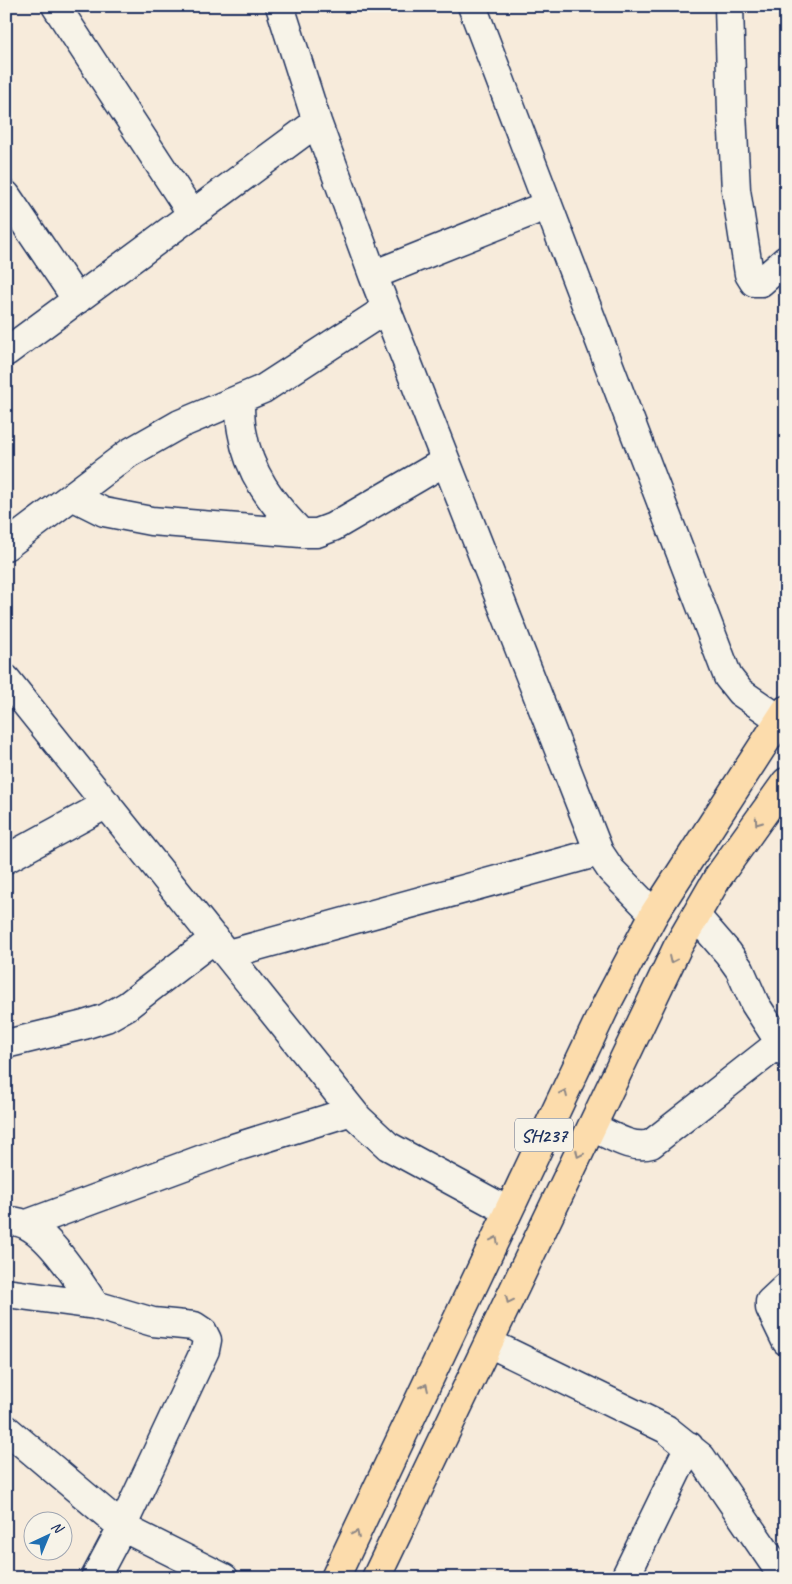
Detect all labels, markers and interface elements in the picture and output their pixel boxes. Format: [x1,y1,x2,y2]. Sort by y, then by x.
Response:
one-way arrow [755,816,763,825]
one-way arrow [668,955,678,964]
one-way arrow [558,1089,568,1098]
road number: SH237 [515,1118,573,1152]
one-way arrow [575,1149,586,1158]
one-way arrow [488,1236,499,1245]
one-way arrow [505,1295,515,1304]
one-way arrow [419,1383,430,1392]
north arrow [22,1512,72,1562]
text: N [48,1518,67,1538]
one-way arrow [350,1530,360,1539]

